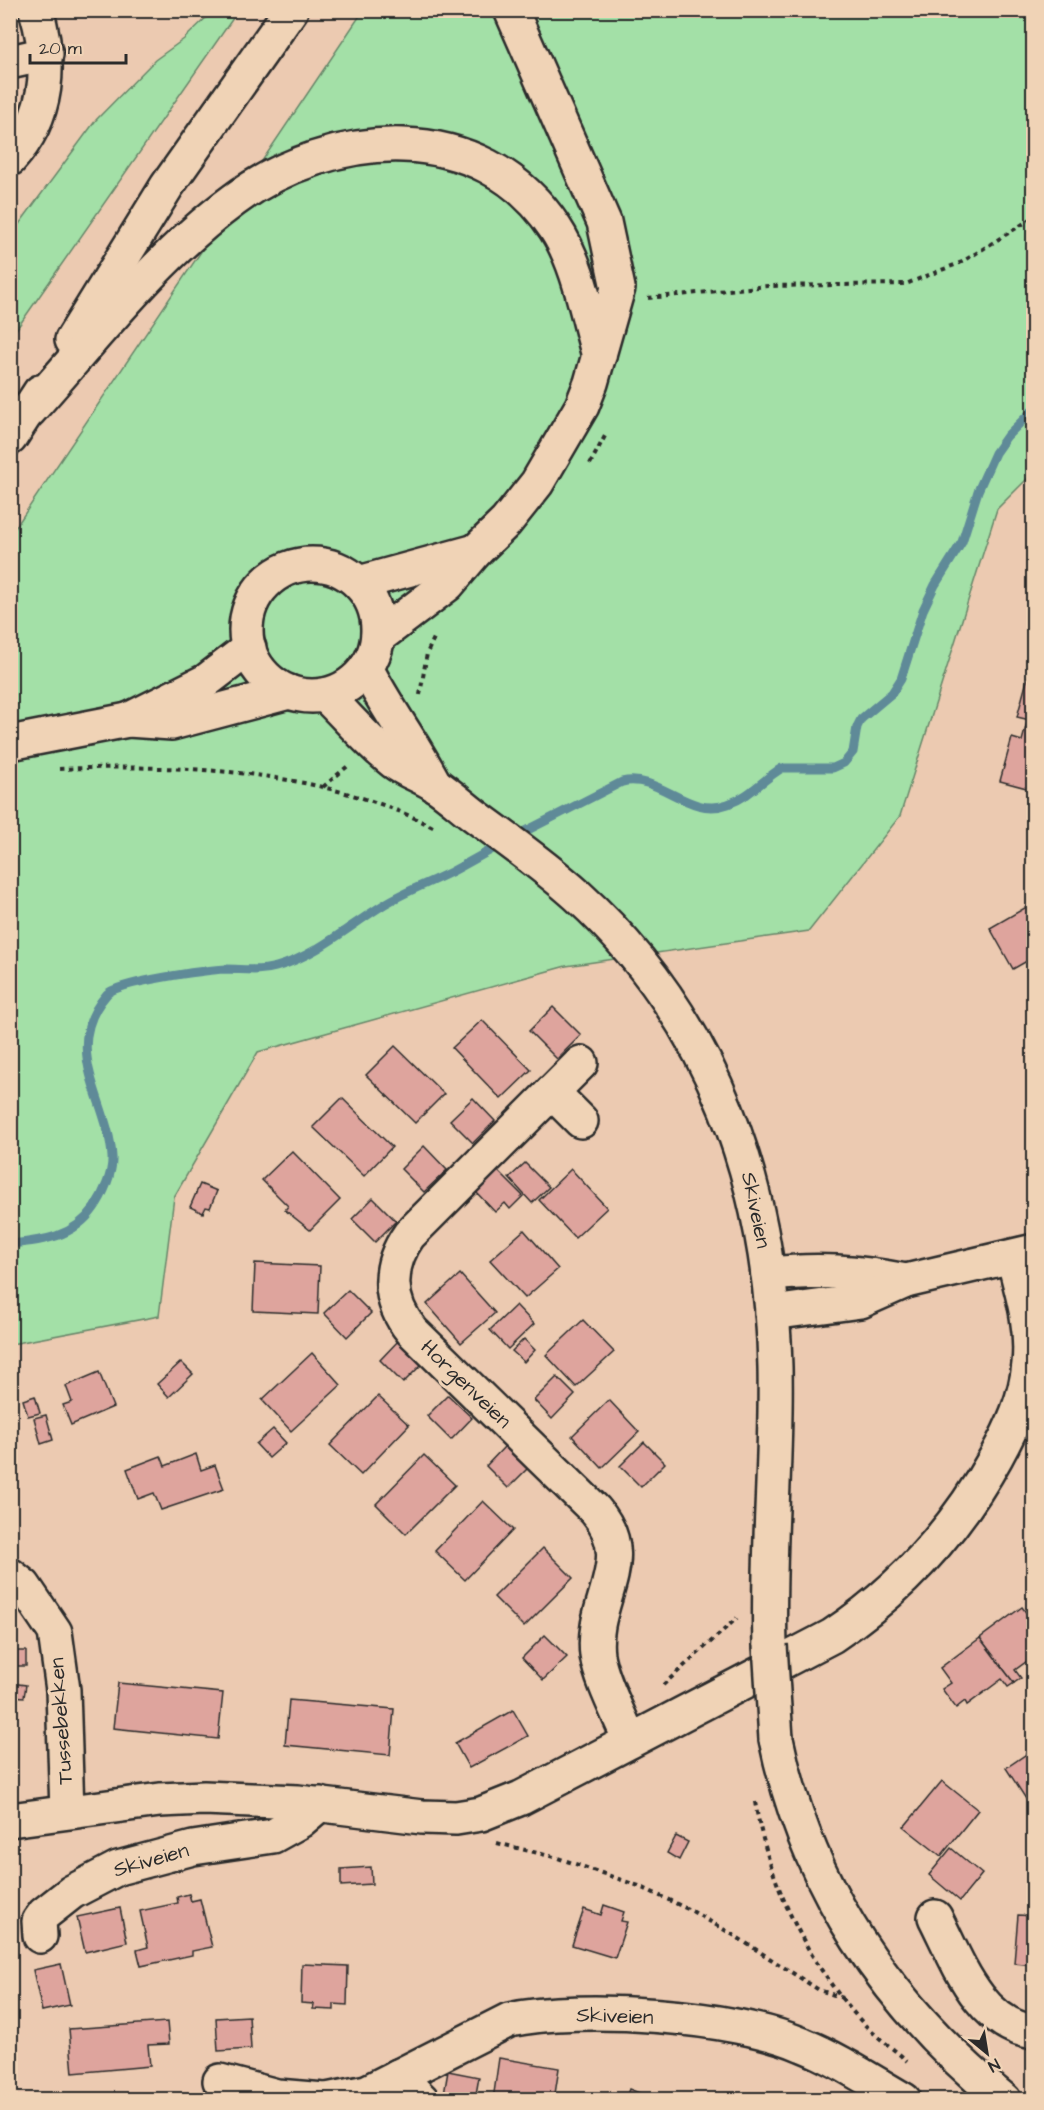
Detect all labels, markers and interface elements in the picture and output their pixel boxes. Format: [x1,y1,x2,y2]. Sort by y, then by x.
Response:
scale bar [30,27,126,65]
text: 20 m [39,36,82,61]
street label: Skiveien [734,1169,778,1251]
street label: Horgenveien [413,1333,518,1436]
street label: Tussebekken [42,1657,80,1785]
street label: Skiveien [110,1835,192,1885]
street label: Skiveien [576,2000,654,2032]
north arrow [957,2023,1017,2083]
text: N [984,2053,1004,2077]

